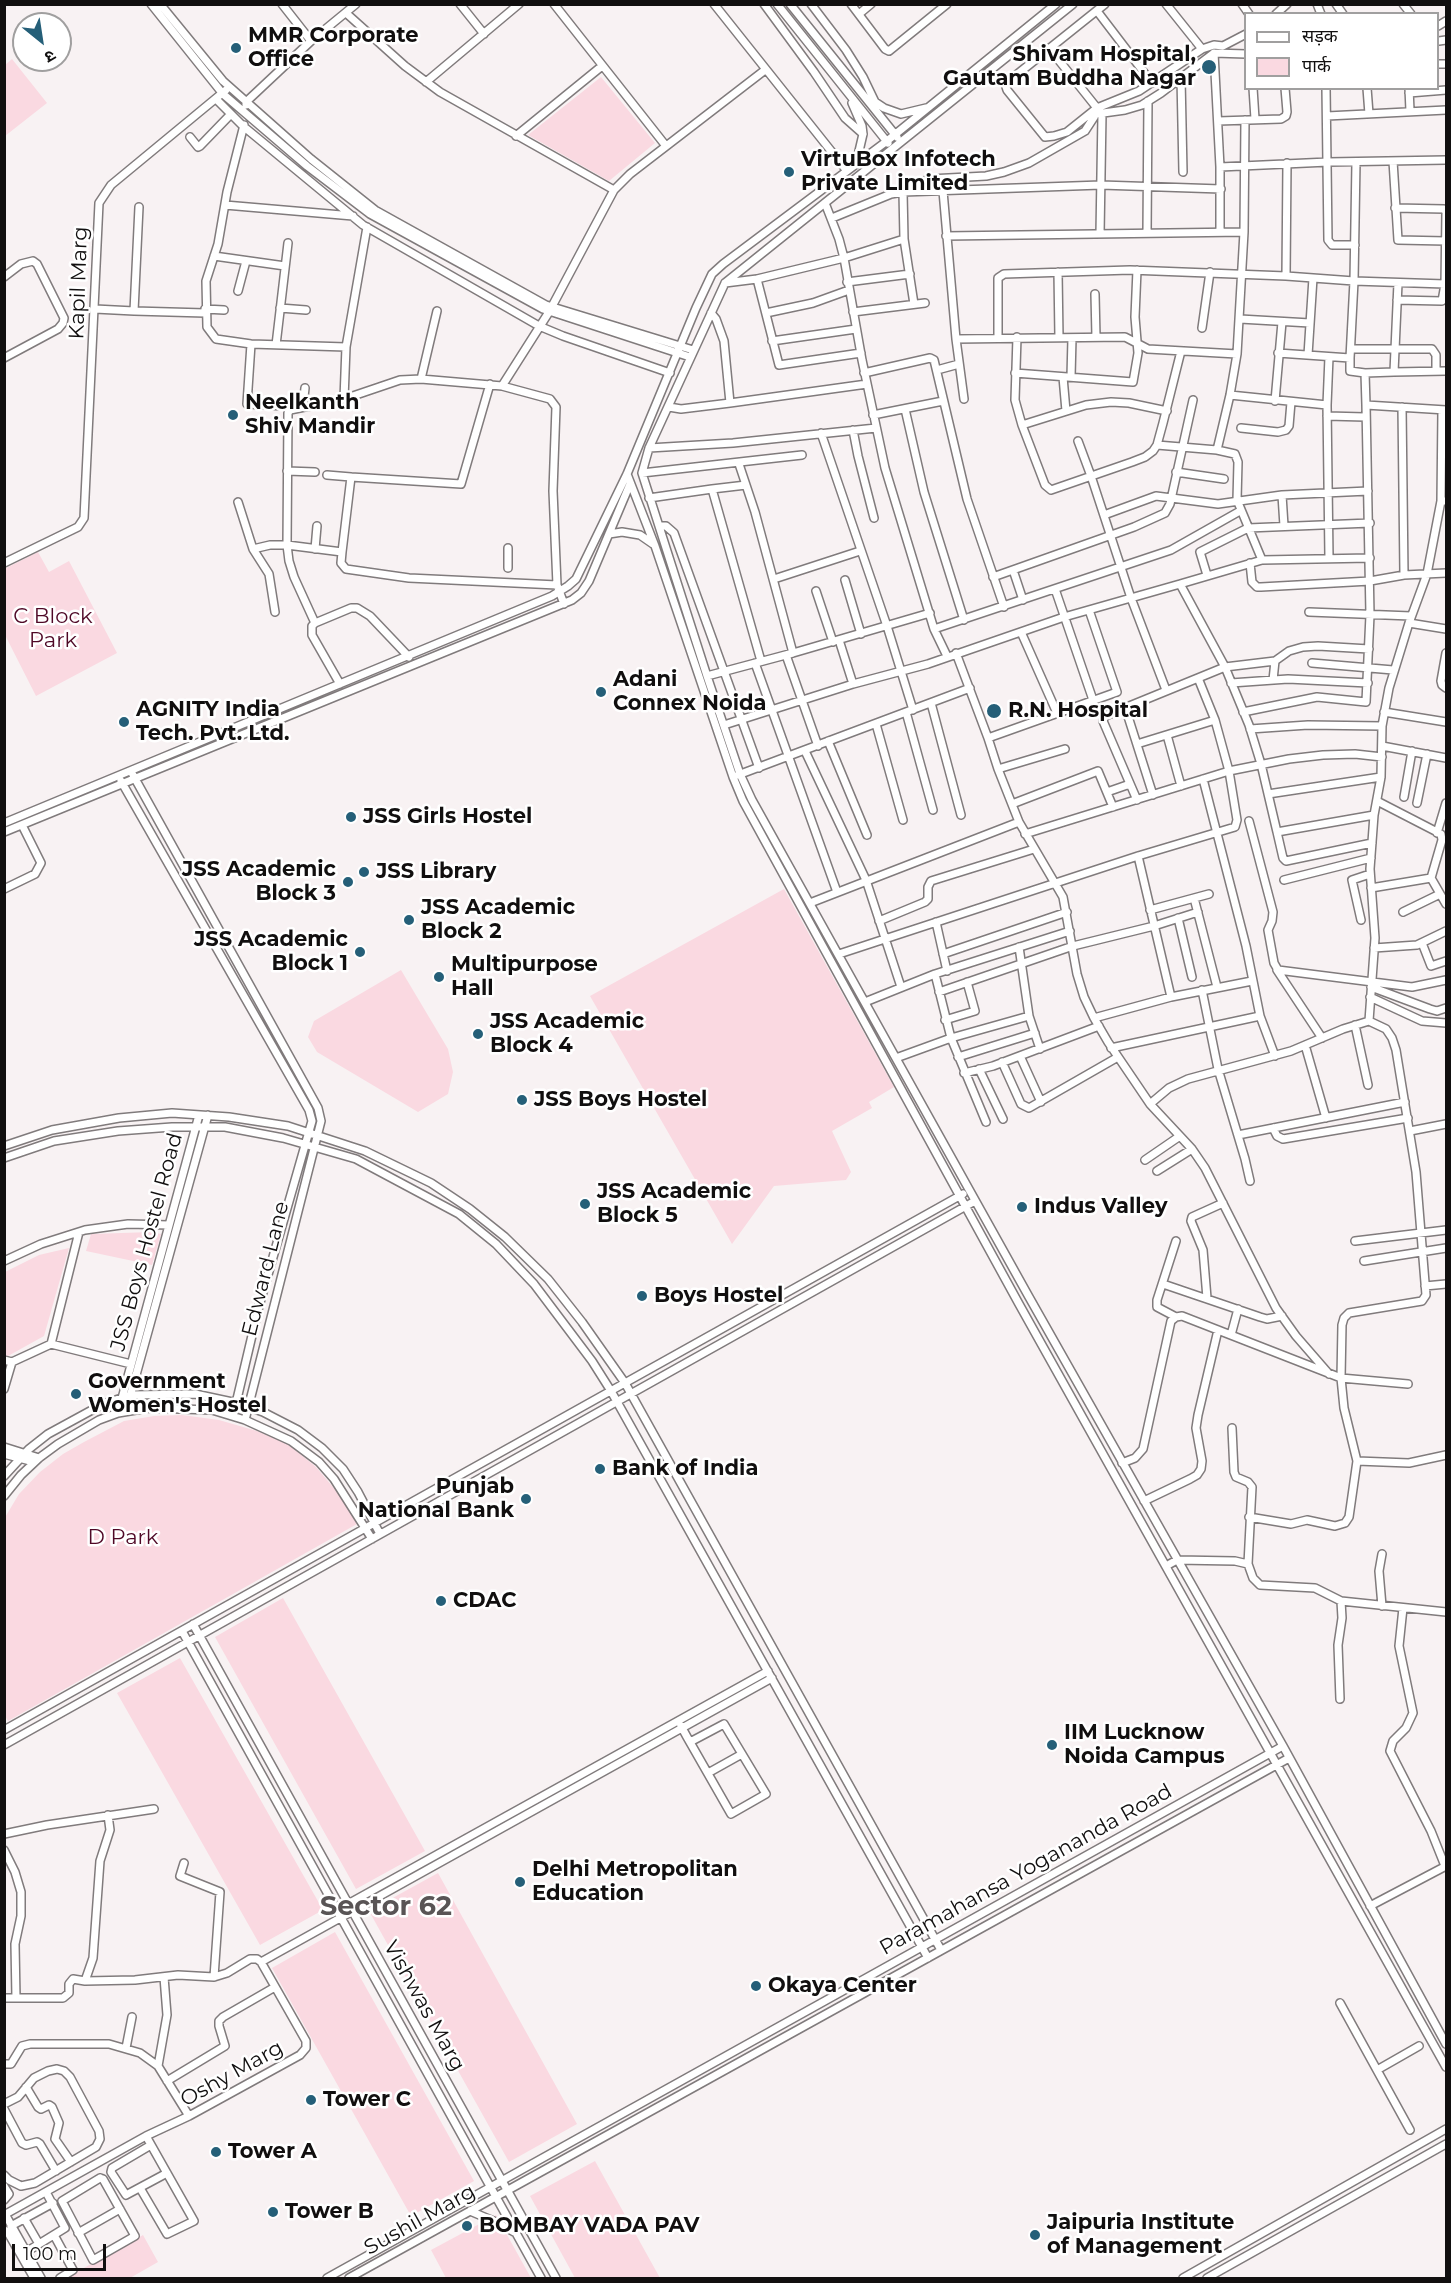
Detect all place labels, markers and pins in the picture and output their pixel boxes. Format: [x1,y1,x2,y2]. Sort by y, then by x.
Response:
place label: MMR Corporate Office [248,23,418,73]
marker: MMR Corporate Office [229,41,243,55]
place label: Shivam Hospital, Gautam Buddha Nagar [943,42,1196,92]
marker: Shivam Hospital, Gautam Buddha Nagar [1200,58,1218,76]
place label: VirtuBox Infotech Private Limited [801,147,996,197]
marker: VirtuBox Infotech Private Limited [782,165,796,179]
place label: Neelkanth Shiv Mandir [245,390,375,440]
marker: Neelkanth Shiv Mandir [226,408,240,422]
place label: Adani Connex Noida [613,667,767,717]
marker: Adani Connex Noida [594,685,608,699]
place label: AGNITY India Tech. Pvt. Ltd. [136,697,290,747]
place label: R.N. Hospital [1008,698,1148,724]
marker: R.N. Hospital [985,702,1003,720]
marker: AGNITY India Tech. Pvt. Ltd. [117,715,131,729]
place label: JSS Girls Hostel [363,804,532,830]
marker: JSS Girls Hostel [344,810,358,824]
place label: JSS Academic Block 3 [182,857,336,907]
place label: JSS Library [376,859,496,885]
marker: JSS Library [357,865,371,879]
marker: JSS Academic Block 3 [341,875,355,889]
place label: JSS Academic Block 2 [421,895,575,945]
marker: JSS Academic Block 2 [402,913,416,927]
place label: JSS Academic Block 1 [194,927,348,977]
marker: JSS Academic Block 1 [353,945,367,959]
place label: Multipurpose Hall [451,952,598,1002]
marker: Multipurpose Hall [432,970,446,984]
place label: JSS Academic Block 4 [490,1009,644,1059]
marker: JSS Academic Block 4 [471,1027,485,1041]
place label: JSS Boys Hostel [534,1087,707,1113]
marker: JSS Boys Hostel [515,1093,529,1107]
place label: JSS Academic Block 5 [597,1179,751,1229]
place label: Indus Valley [1034,1194,1167,1220]
marker: JSS Academic Block 5 [578,1197,592,1211]
marker: Indus Valley [1015,1200,1029,1214]
place label: Boys Hostel [654,1283,783,1309]
marker: Boys Hostel [635,1289,649,1303]
place label: Government Women's Hostel [88,1369,267,1419]
marker: Government Women's Hostel [69,1387,83,1401]
place label: Bank of India [612,1456,758,1482]
marker: Bank of India [593,1462,607,1476]
place label: Punjab National Bank [358,1474,514,1524]
marker: Punjab National Bank [519,1492,533,1506]
place label: CDAC [453,1588,516,1614]
marker: CDAC [434,1594,448,1608]
place label: IIM Lucknow Noida Campus [1064,1720,1225,1770]
marker: IIM Lucknow Noida Campus [1045,1738,1059,1752]
place label: Delhi Metropolitan Education [532,1857,738,1907]
marker: Delhi Metropolitan Education [513,1875,527,1889]
place label: Okaya Center [768,1973,917,1999]
marker: Okaya Center [749,1979,763,1993]
place label: Tower C [323,2087,411,2113]
marker: Tower C [304,2093,318,2107]
place label: Tower A [228,2139,317,2165]
marker: Tower A [209,2145,223,2159]
place label: Tower B [285,2199,374,2225]
marker: Tower B [266,2205,280,2219]
place label: Jaipuria Institute of Management [1047,2210,1234,2260]
place label: BOMBAY VADA PAV [479,2213,700,2239]
marker: BOMBAY VADA PAV [460,2219,474,2233]
marker: Jaipuria Institute of Management [1028,2228,1042,2242]

